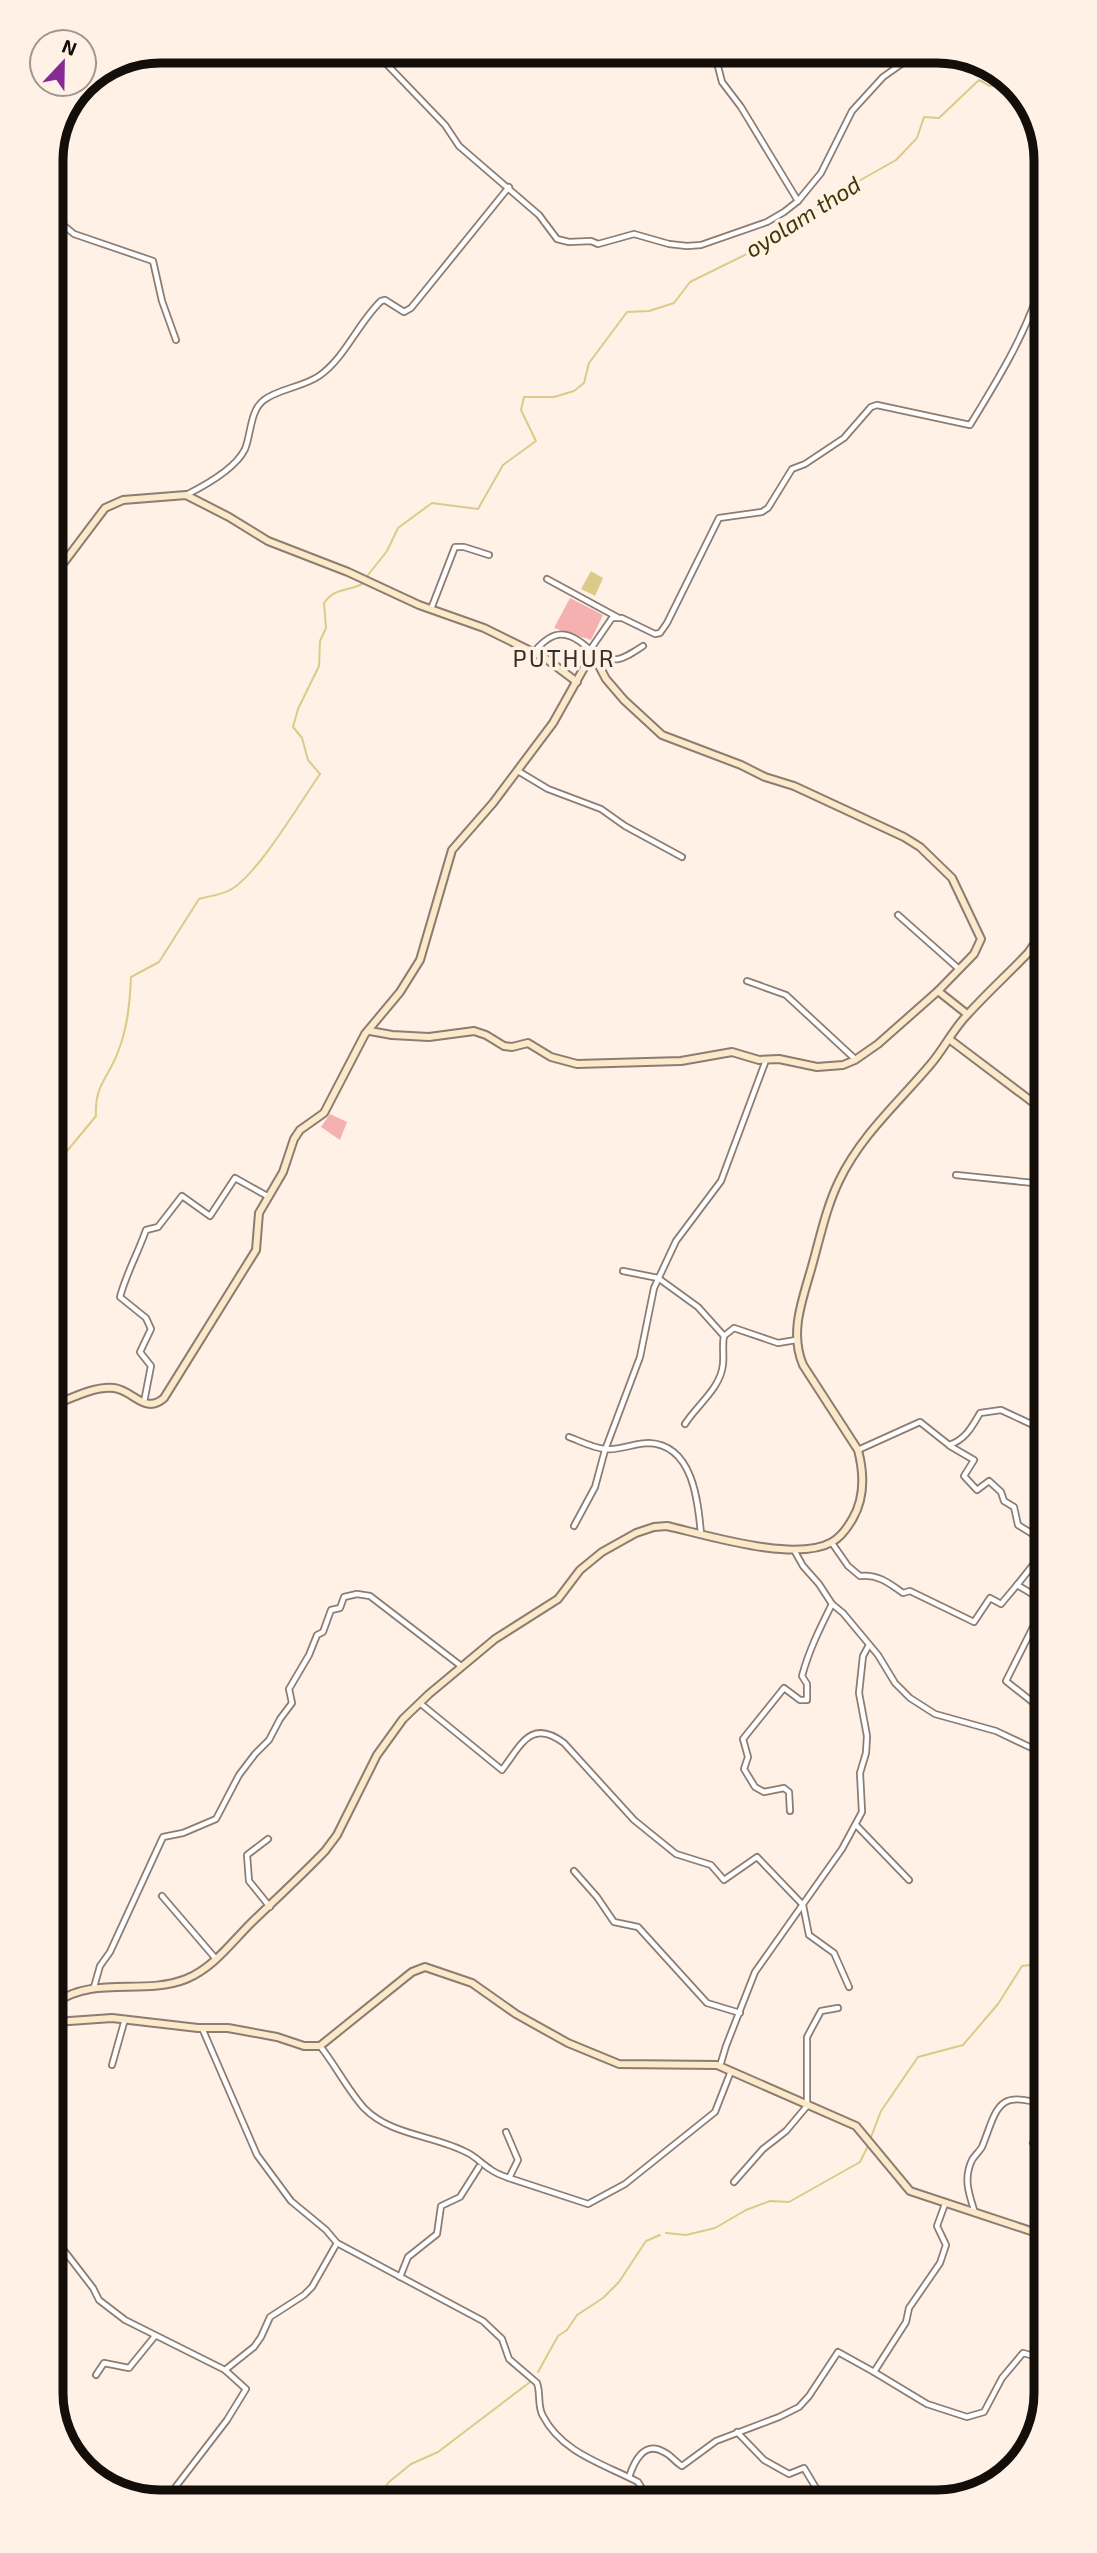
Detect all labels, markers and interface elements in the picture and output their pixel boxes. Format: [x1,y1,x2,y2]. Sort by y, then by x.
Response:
north arrow [28,28,98,98]
text: N [59,34,80,60]
water label: oyolam thod [740,170,865,263]
district label: PUTHUR [513,643,615,672]

